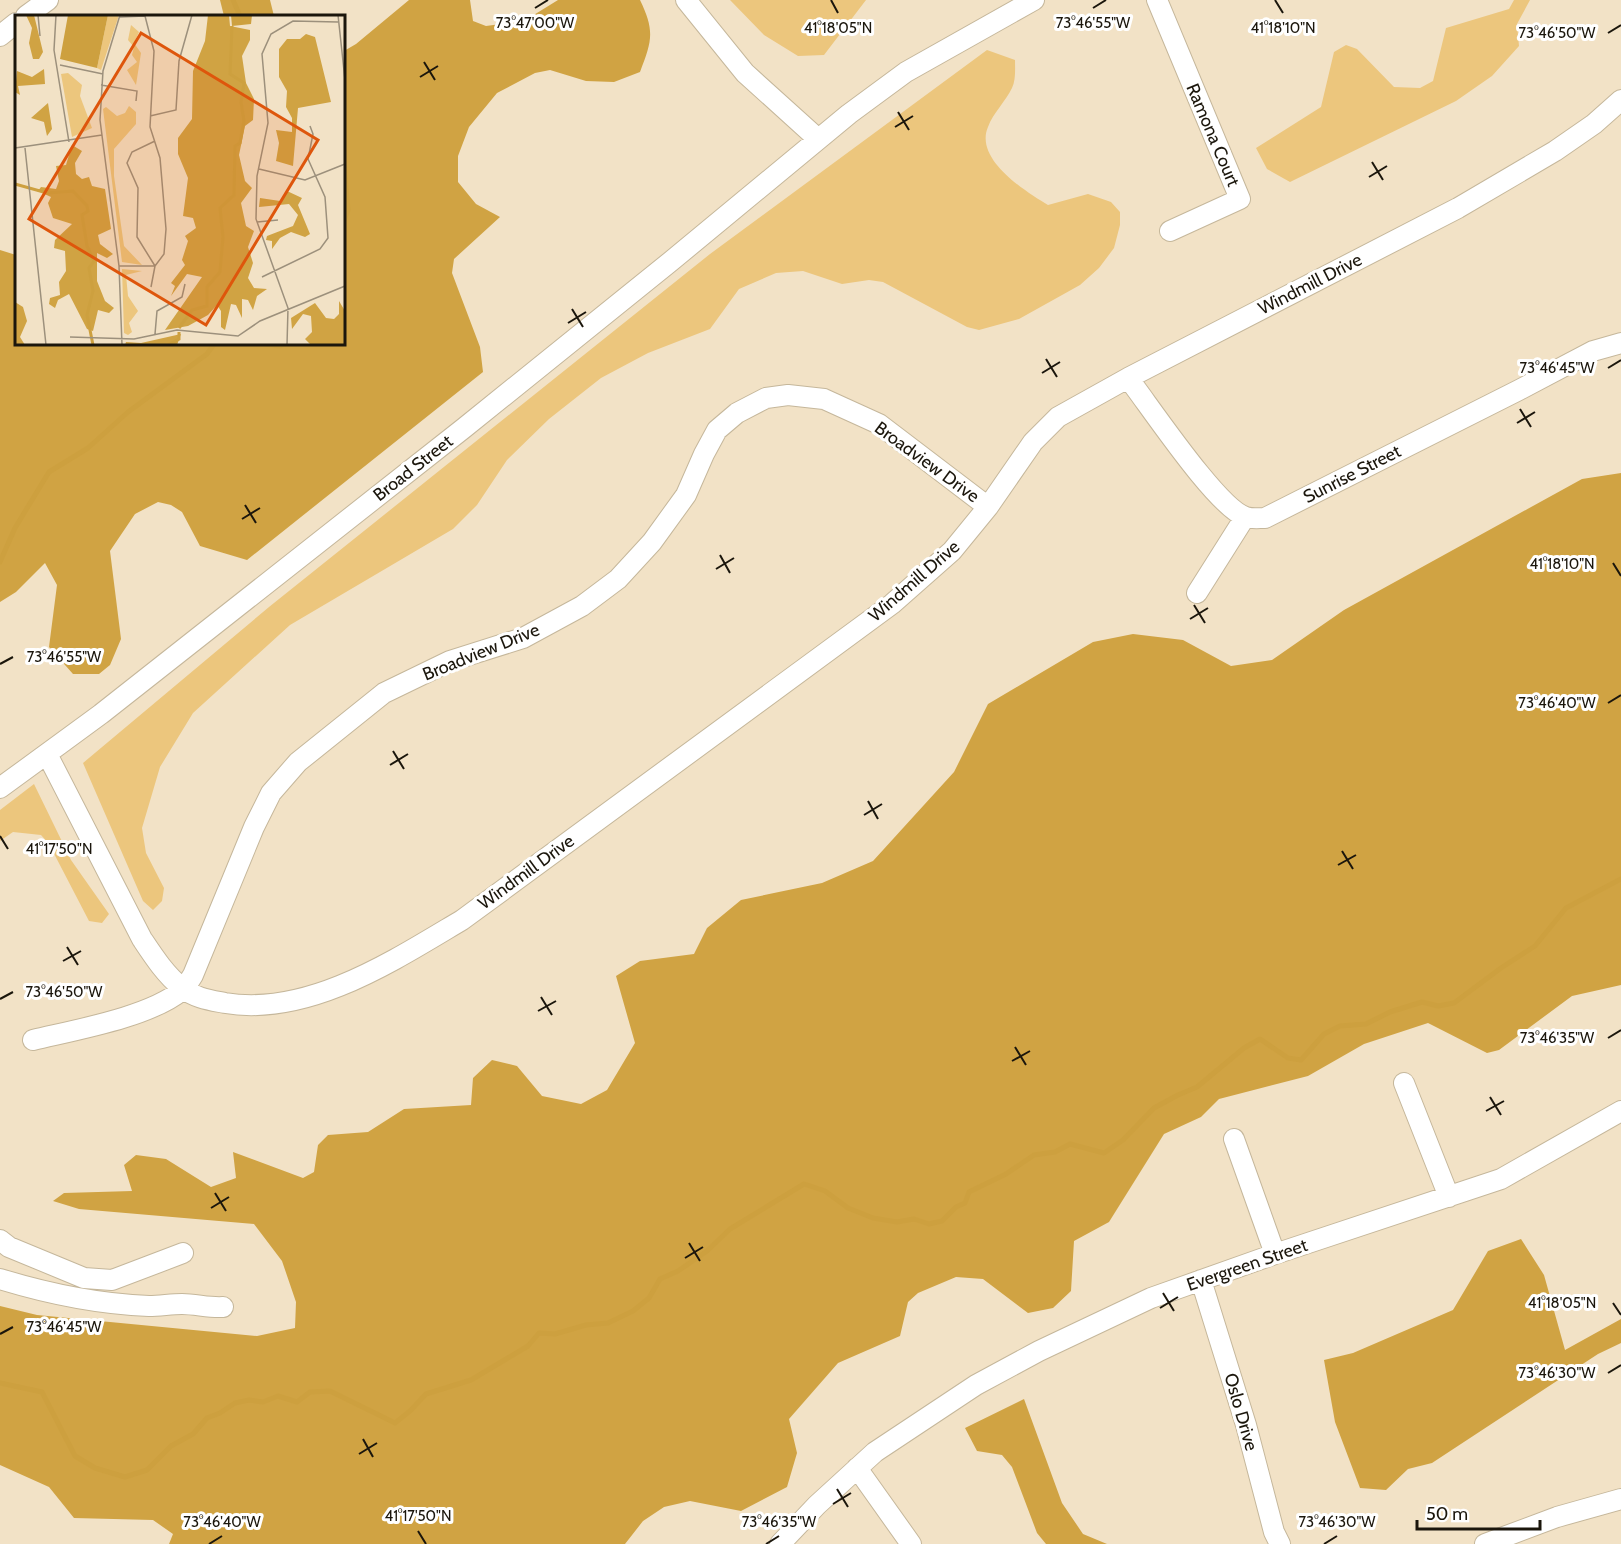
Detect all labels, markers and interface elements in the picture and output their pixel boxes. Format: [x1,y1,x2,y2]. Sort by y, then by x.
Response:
text: 73°47'00"W [496,14,575,32]
text: 73°46'55"W [1056,14,1131,32]
inset map [15,15,345,345]
text: 41°18'05"N [804,19,872,37]
text: 41°18'10"N [1250,19,1316,37]
text: 73°46'50"W [1519,24,1596,42]
street label: Ramona Court [1181,80,1245,190]
street label: Windmill Drive [1255,248,1365,320]
text: 73°46'45"W [1520,359,1595,377]
street label: Broadview Drive [870,417,984,507]
street label: Broad Street [369,430,457,506]
street label: Sunrise Street [1300,440,1404,508]
street label: Windmill Drive [864,536,964,626]
text: 41°18'10"N [1529,555,1595,573]
street label: Broadview Drive [419,619,543,685]
text: 73°46'55"W [27,648,102,666]
text: 73°46'40"W [1518,694,1596,712]
street label: Windmill Drive [474,830,578,914]
text: 41°17'50"N [26,840,92,858]
text: 73°46'50"W [26,983,103,1001]
text: 73°46'35"W [1520,1029,1595,1047]
street label: Evergreen Street [1184,1234,1310,1296]
text: 41°18'05"N [1528,1294,1596,1312]
text: 73°46'45"W [27,1318,102,1336]
text: 73°46'30"W [1519,1364,1596,1382]
street label: Oslo Drive [1219,1371,1263,1453]
scale bar [1417,1493,1540,1531]
text: 50 m [1426,1503,1468,1525]
text: 41°17'50"N [385,1507,451,1525]
text: 73°46'40"W [183,1513,261,1531]
text: 73°46'35"W [742,1513,817,1531]
text: 73°46'30"W [1299,1513,1376,1531]

